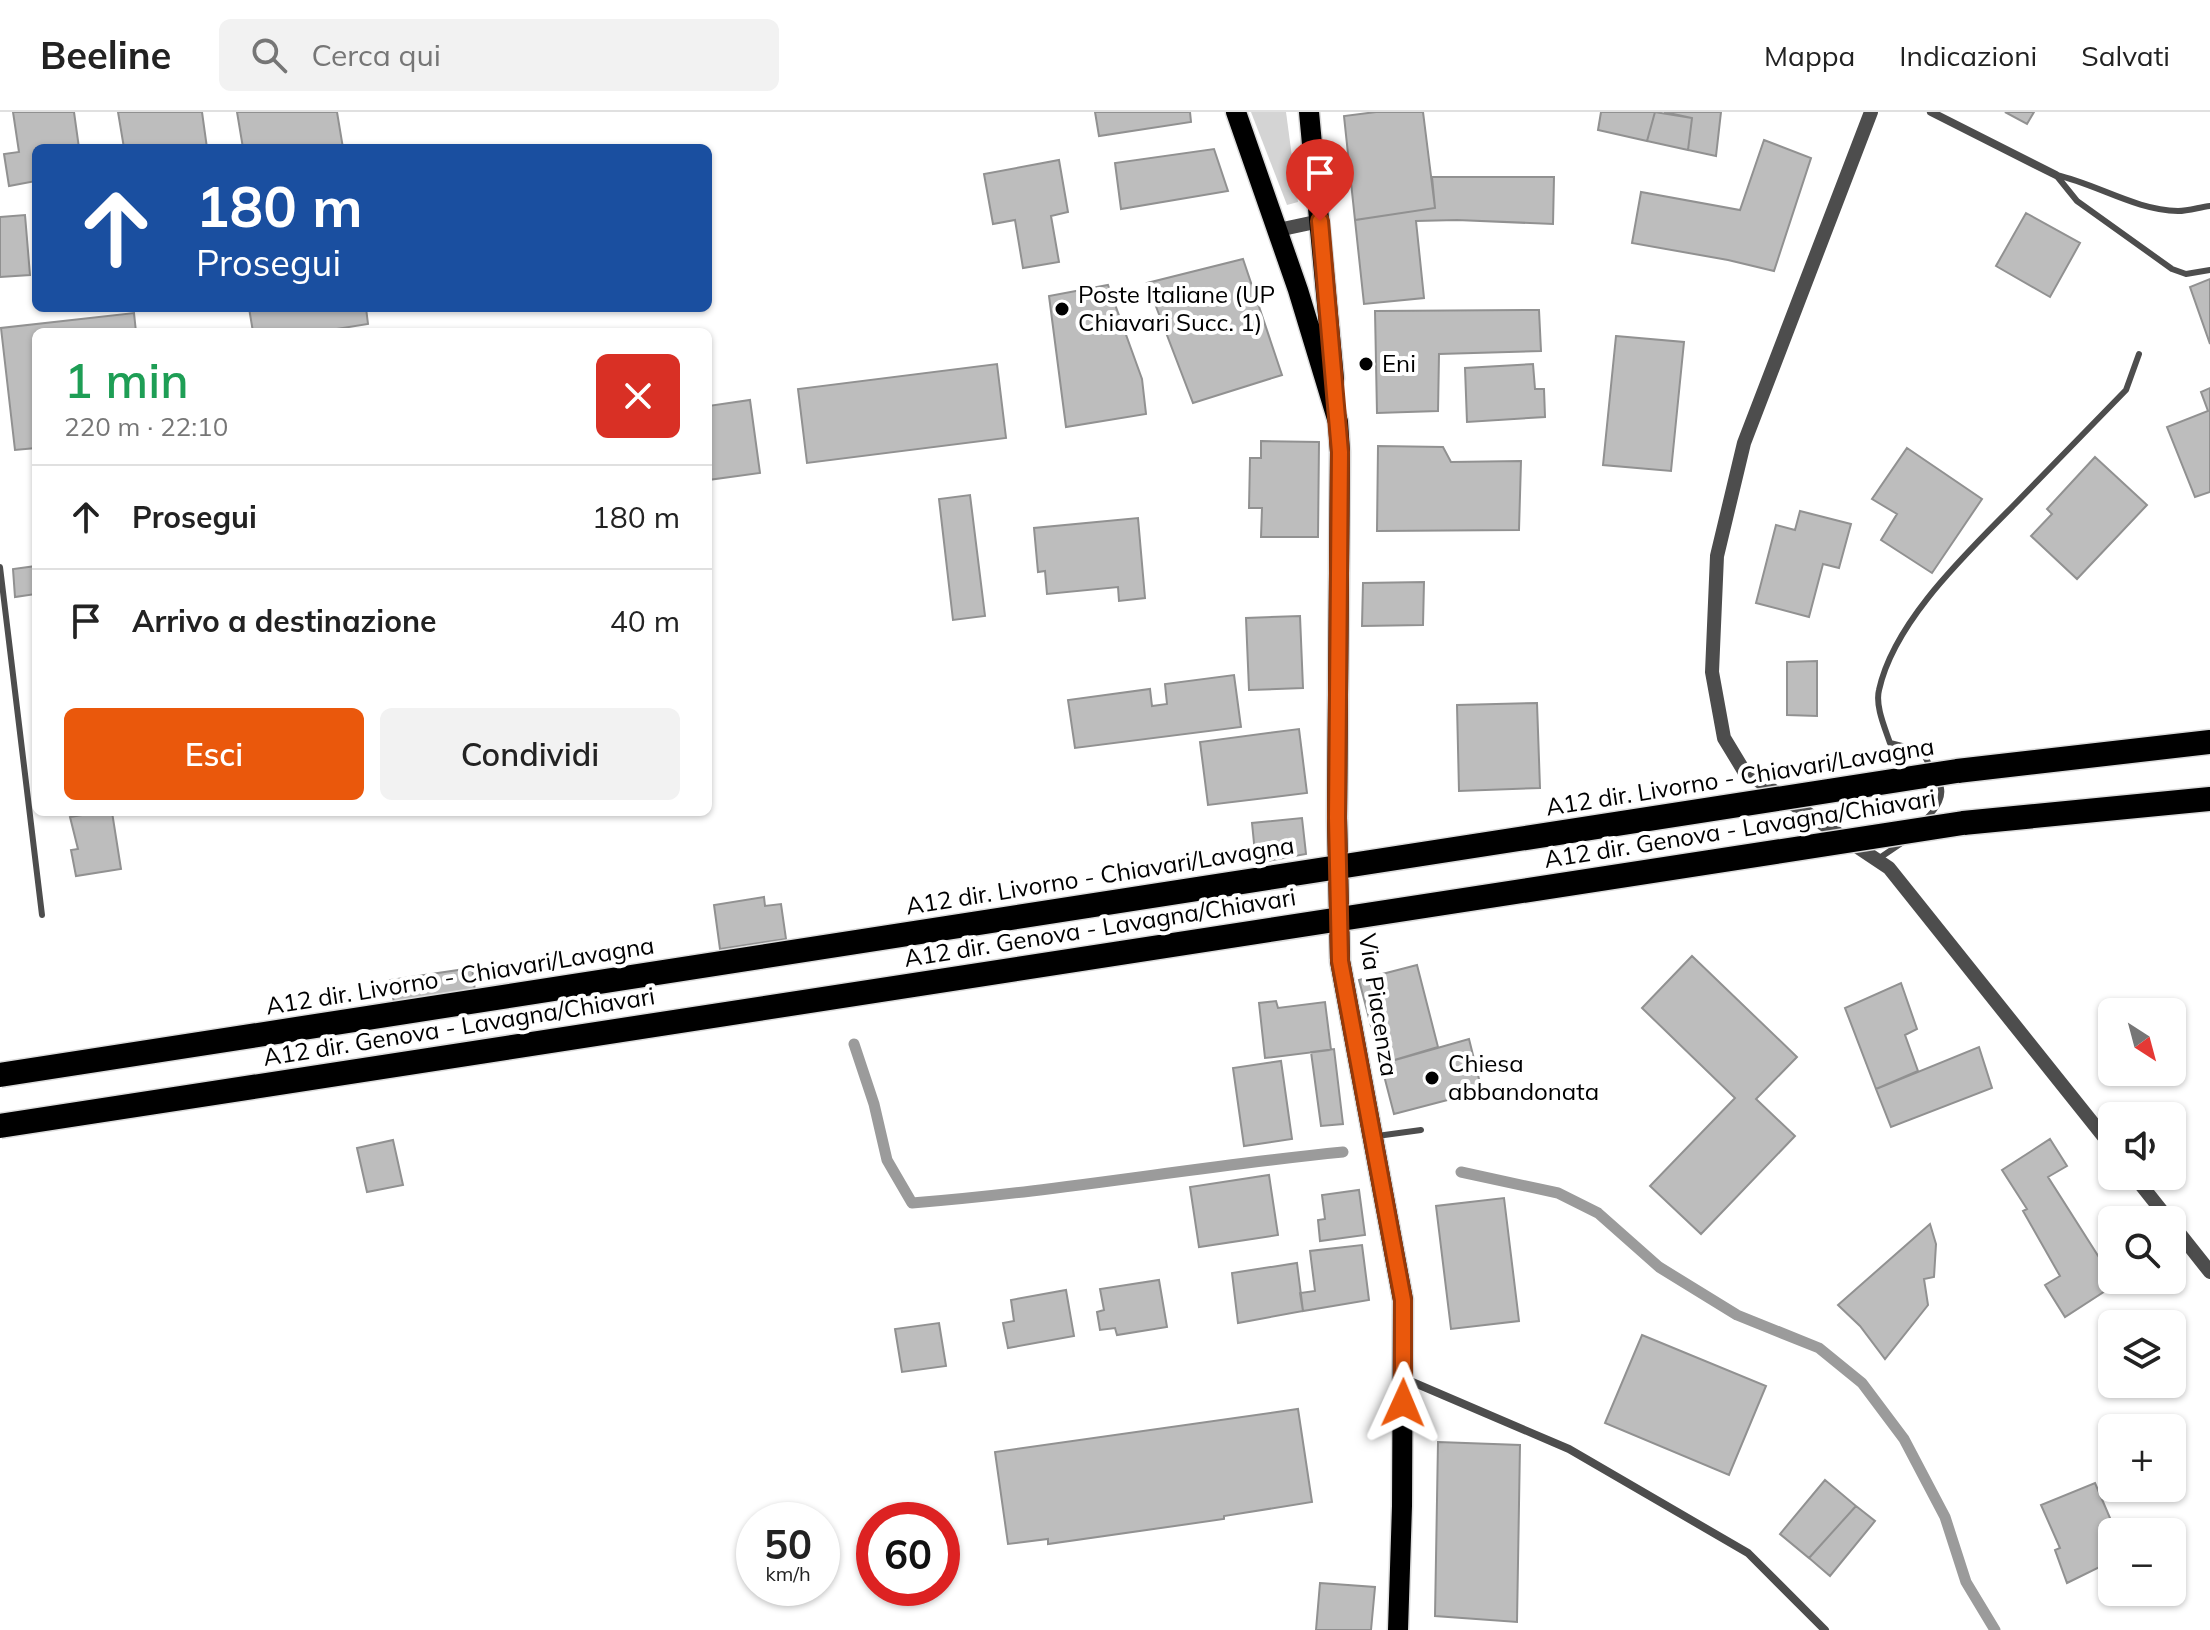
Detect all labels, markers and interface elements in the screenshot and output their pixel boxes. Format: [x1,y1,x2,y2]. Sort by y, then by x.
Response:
search box [219,19,779,91]
text: Beeline [40,31,171,79]
icon: search [247,33,291,77]
text: Cerca qui [311,36,441,74]
text: Mappa [1764,38,1855,73]
text: Indicazioni [1899,38,2037,73]
text: Salvati [2081,38,2170,73]
pin [1286,139,1354,221]
icon: arrive [1298,151,1342,195]
text: 180 m [196,171,363,241]
icon: ahead [64,176,168,280]
text: Prosegui [196,240,341,285]
place label: Poste Italiane (UP Chiavari Succ. 1) [1078,279,1275,337]
marker: Poste Italiane (UP Chiavari Succ. 1) [1053,300,1071,318]
place label: Eni [1382,348,1416,378]
text: 1 min [64,350,189,410]
button: close [596,354,680,438]
marker: Eni [1357,355,1375,373]
text: 220 m · 22:10 [64,410,228,443]
icon: ahead [64,495,108,539]
text: Prosegui [132,498,257,536]
text: 180 m [592,498,680,536]
icon: arrive [64,599,108,643]
text: Arrivo a destinazione [132,602,436,640]
text: 40 m [610,602,680,640]
button: Esci [64,708,364,800]
button: Condividi [380,708,680,800]
street label: A12 dir. Livorno - Chiavari/Lavagna [1543,730,1936,822]
street label: A12 dir. Genova - Lavagna/Chiavari [1542,782,1938,874]
street label: A12 dir. Livorno - Chiavari/Lavagna [903,829,1296,921]
street label: A12 dir. Genova - Lavagna/Chiavari [902,881,1298,973]
street label: A12 dir. Livorno - Chiavari/Lavagna [263,929,656,1021]
street label: Via Piacenza [1353,931,1405,1078]
street label: A12 dir. Genova - Lavagna/Chiavari [261,980,657,1072]
north arrow [2098,998,2186,1086]
map controls [2098,998,2186,1606]
place label: Chiesa abbandonata [1448,1048,1599,1106]
marker: Chiesa abbandonata [1423,1069,1441,1087]
button: sound [2098,1102,2186,1190]
button: search [2098,1206,2186,1294]
button: layers [2098,1310,2186,1398]
position arrow [1361,1361,1445,1445]
button: + [2098,1414,2186,1502]
speed limit sign: 60 [856,1502,960,1606]
button: − [2098,1518,2186,1606]
text: 50 [764,1519,812,1569]
text: km/h [765,1561,811,1586]

